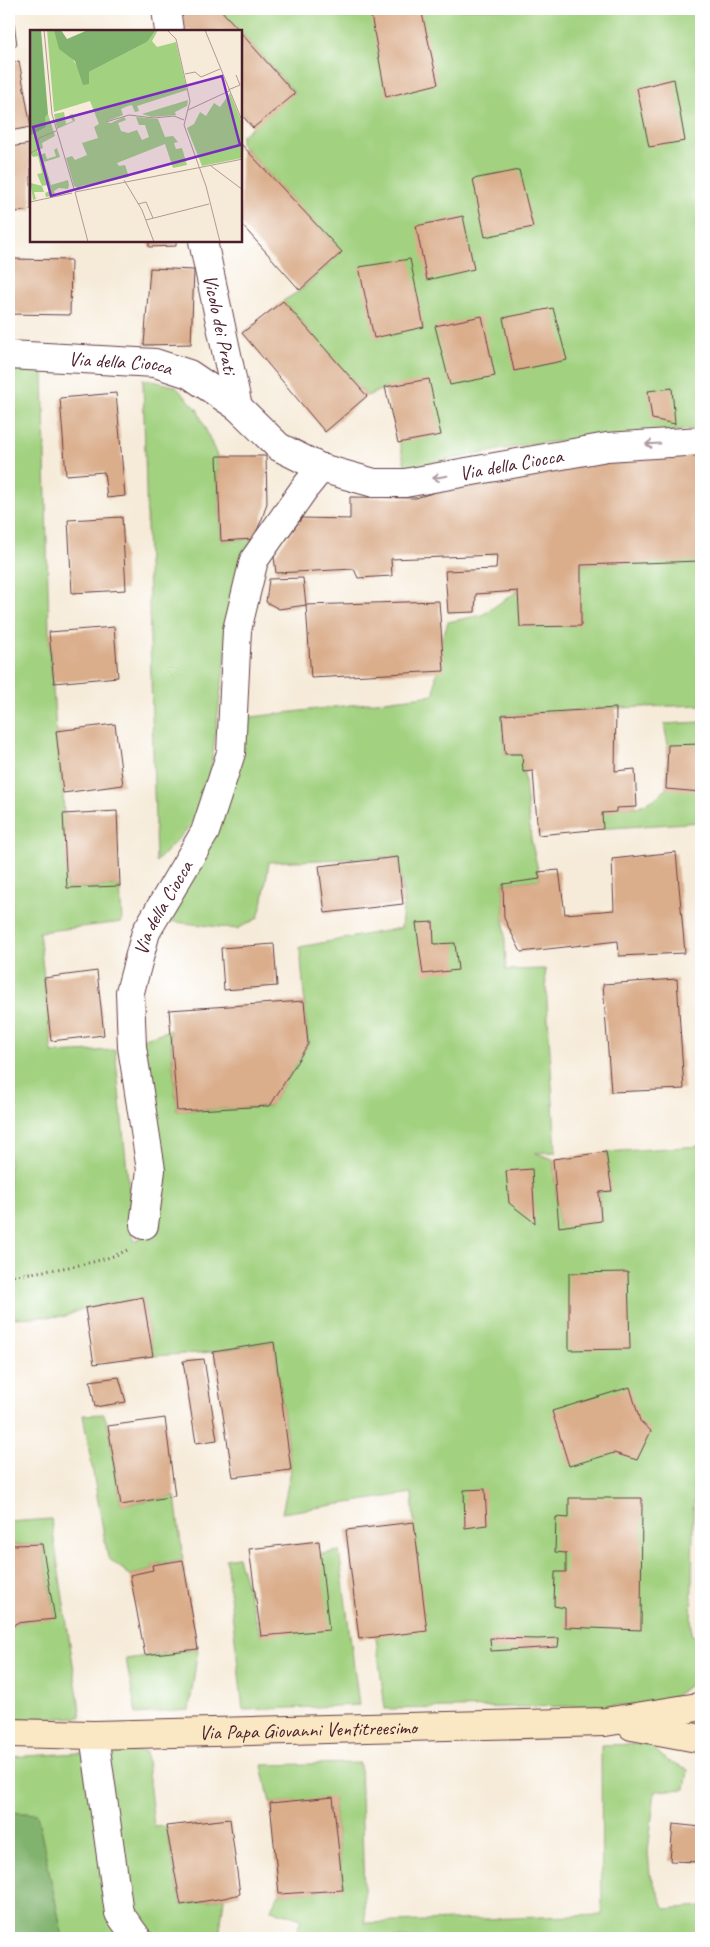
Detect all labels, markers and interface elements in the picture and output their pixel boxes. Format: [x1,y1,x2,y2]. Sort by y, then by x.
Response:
inset map [30,30,242,242]
street label: Vicolo dei Prati [197,272,243,378]
street label: Via della Ciocca [68,346,177,381]
one-way arrow [645,440,661,449]
street label: Via della Ciocca [458,443,566,486]
one-way arrow [433,472,449,482]
street label: Via della Ciocca [128,855,199,958]
street label: Via Papa Giovanni Ventitreesimo [199,1715,419,1745]

